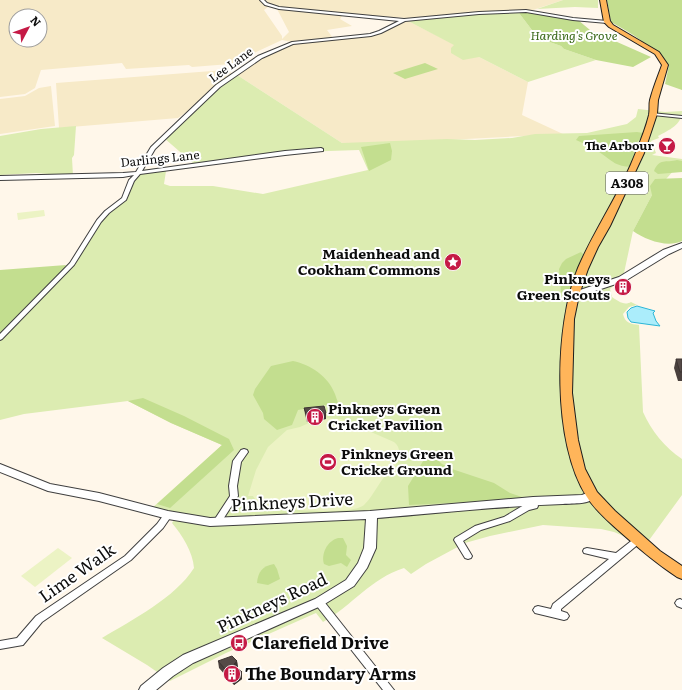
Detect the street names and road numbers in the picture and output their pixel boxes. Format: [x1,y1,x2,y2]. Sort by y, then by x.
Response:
street label: Lee Lane [205,42,256,86]
street label: Darlings Lane [120,145,200,171]
road number: A308 [606,172,648,194]
street label: Pinkneys Drive [230,485,354,516]
street label: Lime Walk [33,536,120,607]
street label: Pinkneys Road [212,565,331,638]

